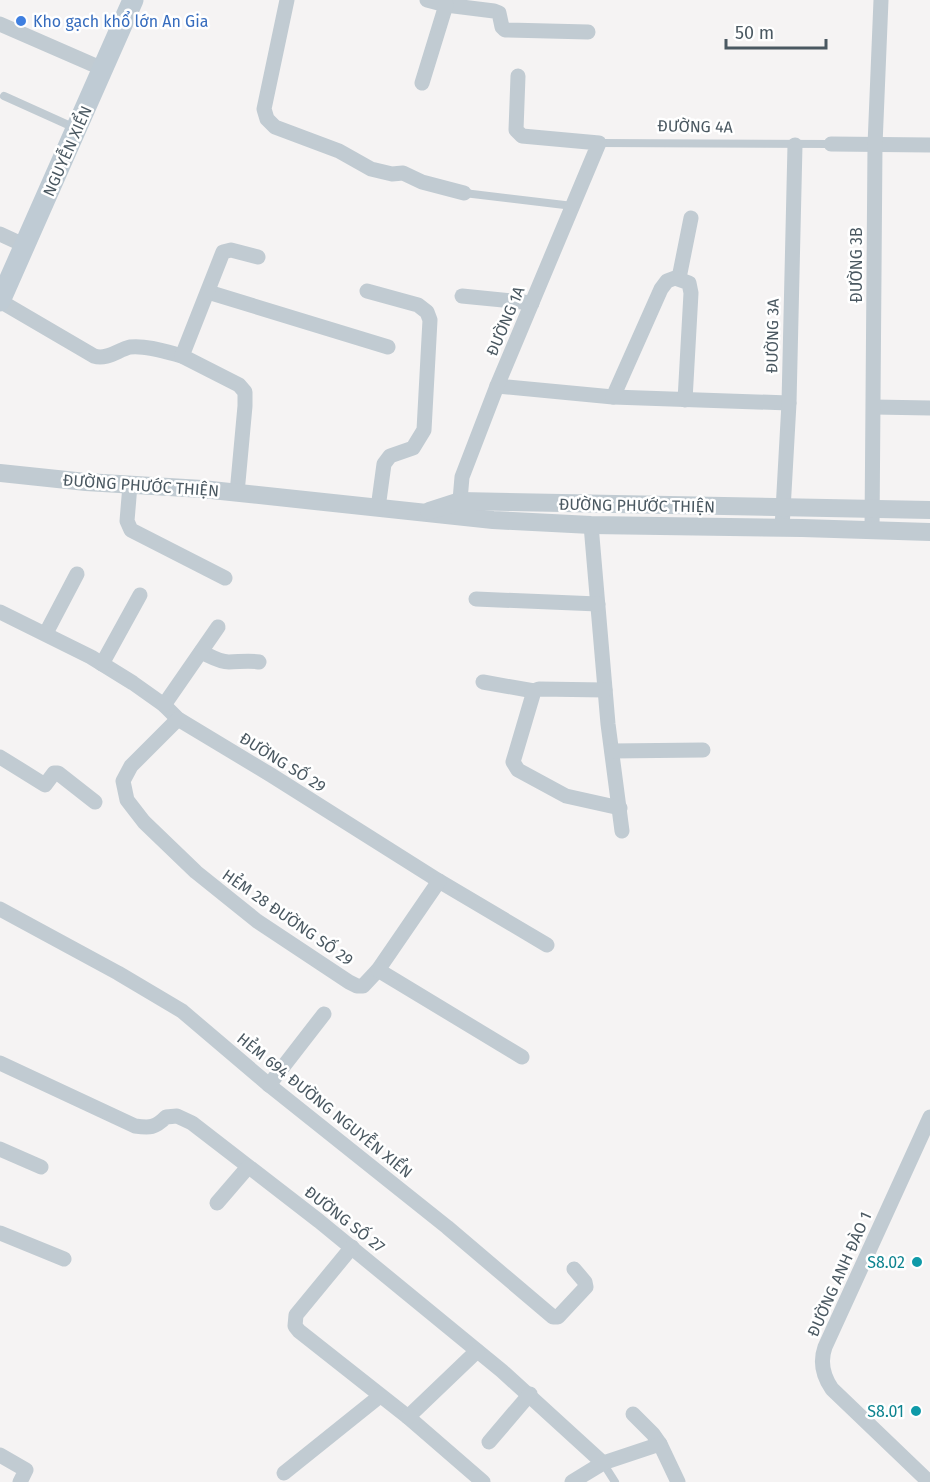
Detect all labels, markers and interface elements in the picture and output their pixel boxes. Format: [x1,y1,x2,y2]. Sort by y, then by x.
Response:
place label: Kho gạch khổ lớn An Gia [33,11,208,31]
scale bar [726,12,826,50]
marker: Kho gạch khổ lớn An Gia [14,14,28,28]
text: 50 m [735,22,774,44]
street label: NGUYỄN XIỂN [37,102,96,199]
street label: ĐƯỜNG 4A [657,115,734,137]
street label: ĐƯỜNG 3B [846,227,866,303]
street label: ĐƯỜNG 1A [481,282,529,359]
street label: ĐƯỜNG 3A [761,298,783,374]
street label: ĐƯỜNG PHƯỚC THIỆN [62,470,220,500]
street label: ĐƯỜNG PHƯỚC THIỆN [559,494,715,516]
street label: ĐƯỜNG SỐ 29 [236,726,331,796]
street label: HẺM 28 ĐƯỜNG SỐ 29 [219,863,358,970]
street label: HẺM 694 ĐƯỜNG NGUYỄN XIỂN [233,1027,417,1182]
street label: ĐƯỜNG SỐ 27 [301,1180,390,1257]
street label: ĐƯỜNG ANH ĐÀO 1 [803,1208,875,1340]
place label: S8.02 [867,1253,905,1272]
marker: S8.02 [910,1255,924,1269]
place label: S8.01 [867,1402,904,1421]
marker: S8.01 [909,1404,923,1418]

